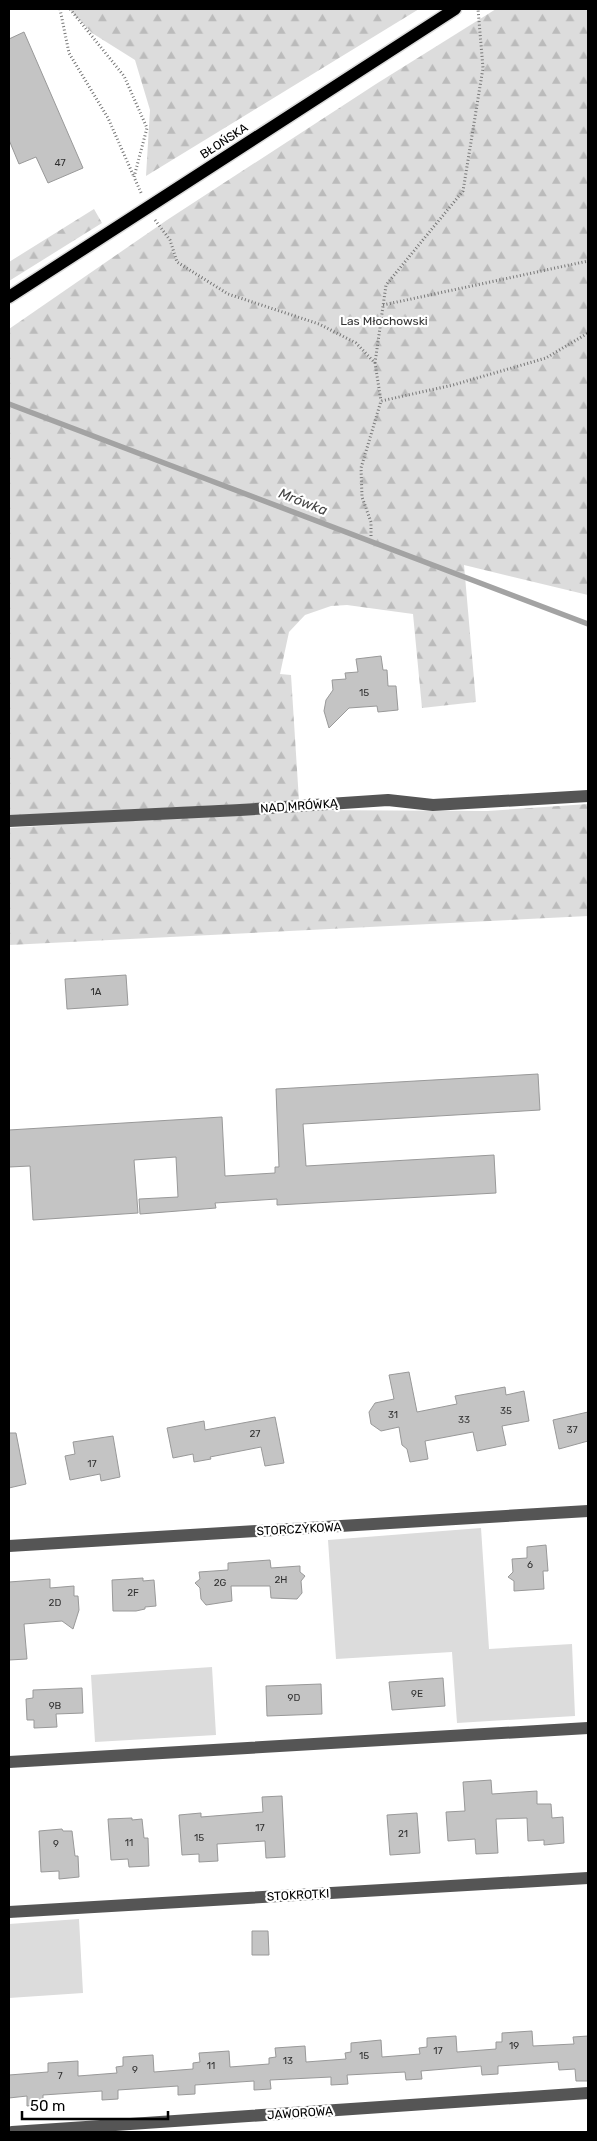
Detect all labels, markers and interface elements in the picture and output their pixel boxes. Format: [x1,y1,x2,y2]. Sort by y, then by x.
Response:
street label: BŁOŃSKA [198,120,250,162]
house number: 47 [54,157,66,169]
park label: Las Młochowski [340,314,428,328]
water label: Mrówka [276,485,330,519]
house number: 15 [359,687,369,699]
street label: NAD MRÓWKĄ [260,796,338,816]
house number: 1A [91,986,102,998]
house number: 35 [500,1405,512,1417]
house number: 31 [388,1409,398,1421]
house number: 33 [458,1414,470,1426]
house number: 37 [566,1424,578,1436]
house number: 27 [250,1428,261,1440]
house number: 17 [87,1458,97,1470]
street label: STORCZYKOWA [256,1520,342,1538]
house number: 6 [527,1559,533,1571]
house number: 2H [274,1574,288,1586]
house number: 2G [214,1577,227,1589]
house number: 2F [127,1587,139,1599]
house number: 2D [49,1597,61,1609]
house number: 9E [411,1688,423,1700]
house number: 9D [288,1692,301,1704]
house number: 9B [49,1700,62,1712]
house number: 17 [255,1822,265,1834]
house number: 21 [398,1828,408,1840]
house number: 15 [194,1832,204,1844]
house number: 11 [125,1837,133,1849]
house number: 9 [53,1838,59,1850]
street label: STOKROTKI [266,1886,330,1904]
house number: 19 [509,2040,519,2052]
house number: 17 [433,2045,443,2057]
house number: 15 [359,2050,369,2062]
house number: 13 [283,2055,293,2067]
house number: 11 [207,2060,215,2072]
house number: 9 [132,2064,138,2076]
house number: 7 [57,2070,63,2082]
scale bar [22,2088,169,2120]
text: 50 m [30,2097,65,2115]
street label: JAWOROWA [267,2104,333,2122]

